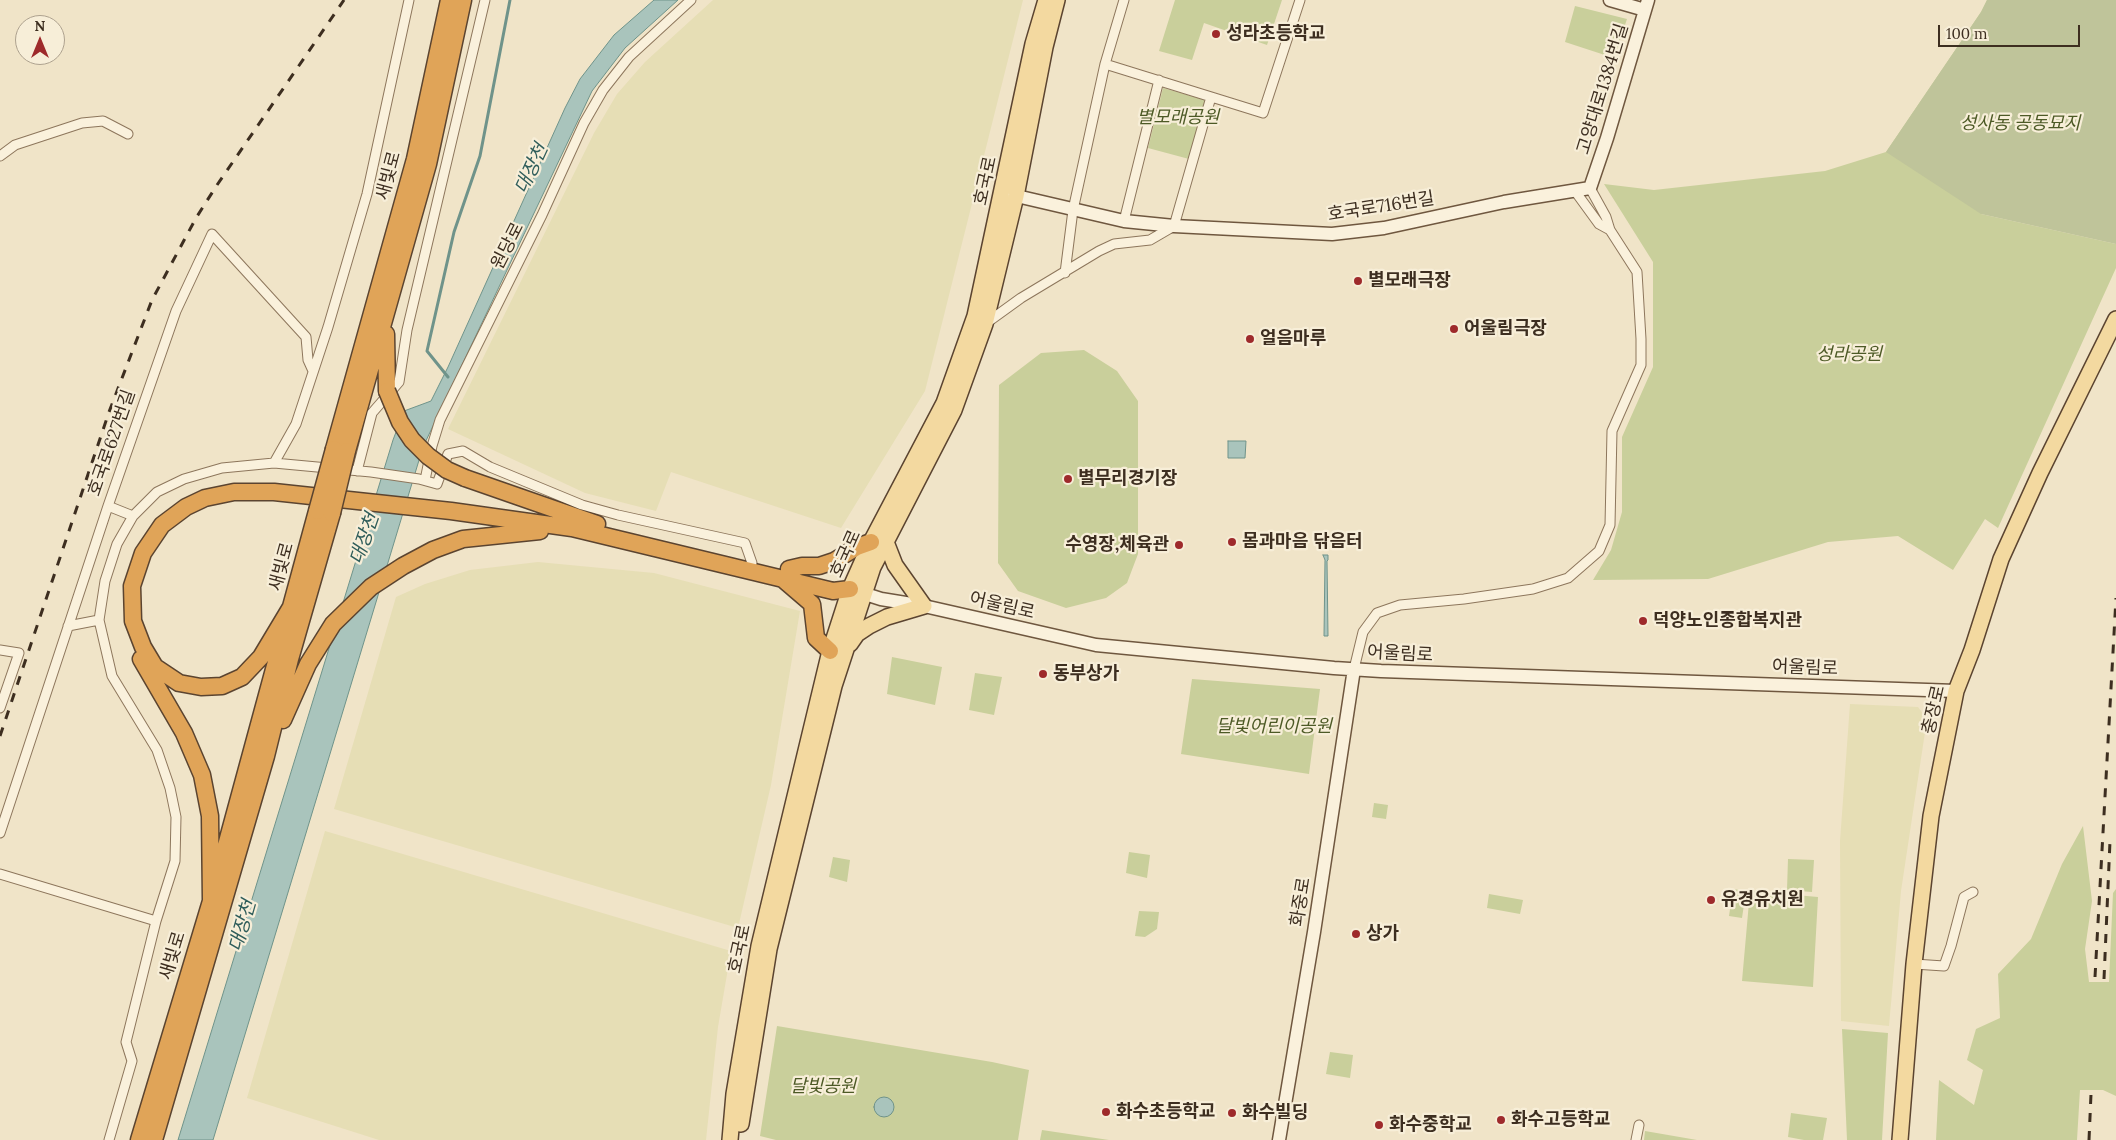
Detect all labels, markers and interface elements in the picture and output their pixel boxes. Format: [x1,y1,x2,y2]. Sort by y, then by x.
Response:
north arrow [15,15,65,65]
scale bar [1941,15,2084,47]
text: N [35,17,45,35]
street label: 고양대로1384번길 [1573,21,1633,157]
place label: 성라초등학교 [1226,23,1325,45]
text: 100 m [1946,24,1987,43]
marker: 성라초등학교 [1210,28,1222,40]
park label: 별모래공원 [1137,107,1219,129]
park label: 성사동 공동묘지 [1960,113,2080,135]
water label: 대장천 [511,140,553,198]
street label: 새빛로 [372,149,406,203]
street label: 호국로 [970,154,1002,208]
street label: 호국로716번길 [1326,188,1436,226]
street label: 원당로 [487,219,529,273]
place label: 별모래극장 [1368,270,1451,292]
marker: 별모래극장 [1352,275,1364,287]
place label: 어울림극장 [1464,318,1547,340]
marker: 어울림극장 [1448,323,1460,335]
place label: 얼음마루 [1260,328,1326,350]
marker: 얼음마루 [1244,333,1256,345]
park label: 성라공원 [1816,344,1882,366]
street label: 호국로627번길 [84,387,140,499]
place label: 별무리경기장 [1078,468,1177,490]
marker: 별무리경기장 [1062,473,1074,485]
water label: 대장천 [346,510,384,568]
street label: 호국로 [826,527,866,581]
place label: 몸과마음 닦음터 [1242,531,1363,553]
place label: 수영장,체육관 [1065,534,1169,556]
marker: 몸과마음 닦음터 [1226,536,1238,548]
marker: 수영장,체육관 [1173,539,1185,551]
street label: 새빛로 [265,540,299,594]
street label: 어울림로 [967,588,1037,624]
place label: 덕양노인종합복지관 [1653,610,1802,632]
marker: 덕양노인종합복지관 [1637,615,1649,627]
street label: 어울림로 [1366,641,1434,667]
street label: 어울림로 [1772,656,1838,680]
place label: 동부상가 [1053,663,1119,685]
marker: 동부상가 [1037,668,1049,680]
street label: 충장로 [1918,683,1950,737]
park label: 달빛어린이공원 [1216,716,1332,738]
street label: 화중로 [1286,876,1316,928]
place label: 유경유치원 [1721,889,1804,911]
marker: 유경유치원 [1705,894,1717,906]
water label: 대장천 [225,898,261,954]
street label: 호국로 [724,922,756,976]
place label: 상가 [1366,923,1399,945]
marker: 상가 [1350,928,1362,940]
street label: 새빛로 [155,929,191,983]
park label: 달빛공원 [790,1076,856,1098]
place label: 화수초등학교 [1116,1101,1215,1123]
place label: 화수빌딩 [1242,1102,1308,1124]
marker: 화수초등학교 [1100,1106,1112,1118]
marker: 화수빌딩 [1226,1107,1238,1119]
place label: 화수고등학교 [1511,1109,1610,1131]
place label: 화수중학교 [1389,1114,1472,1136]
marker: 화수고등학교 [1495,1114,1507,1126]
marker: 화수중학교 [1373,1119,1385,1131]

